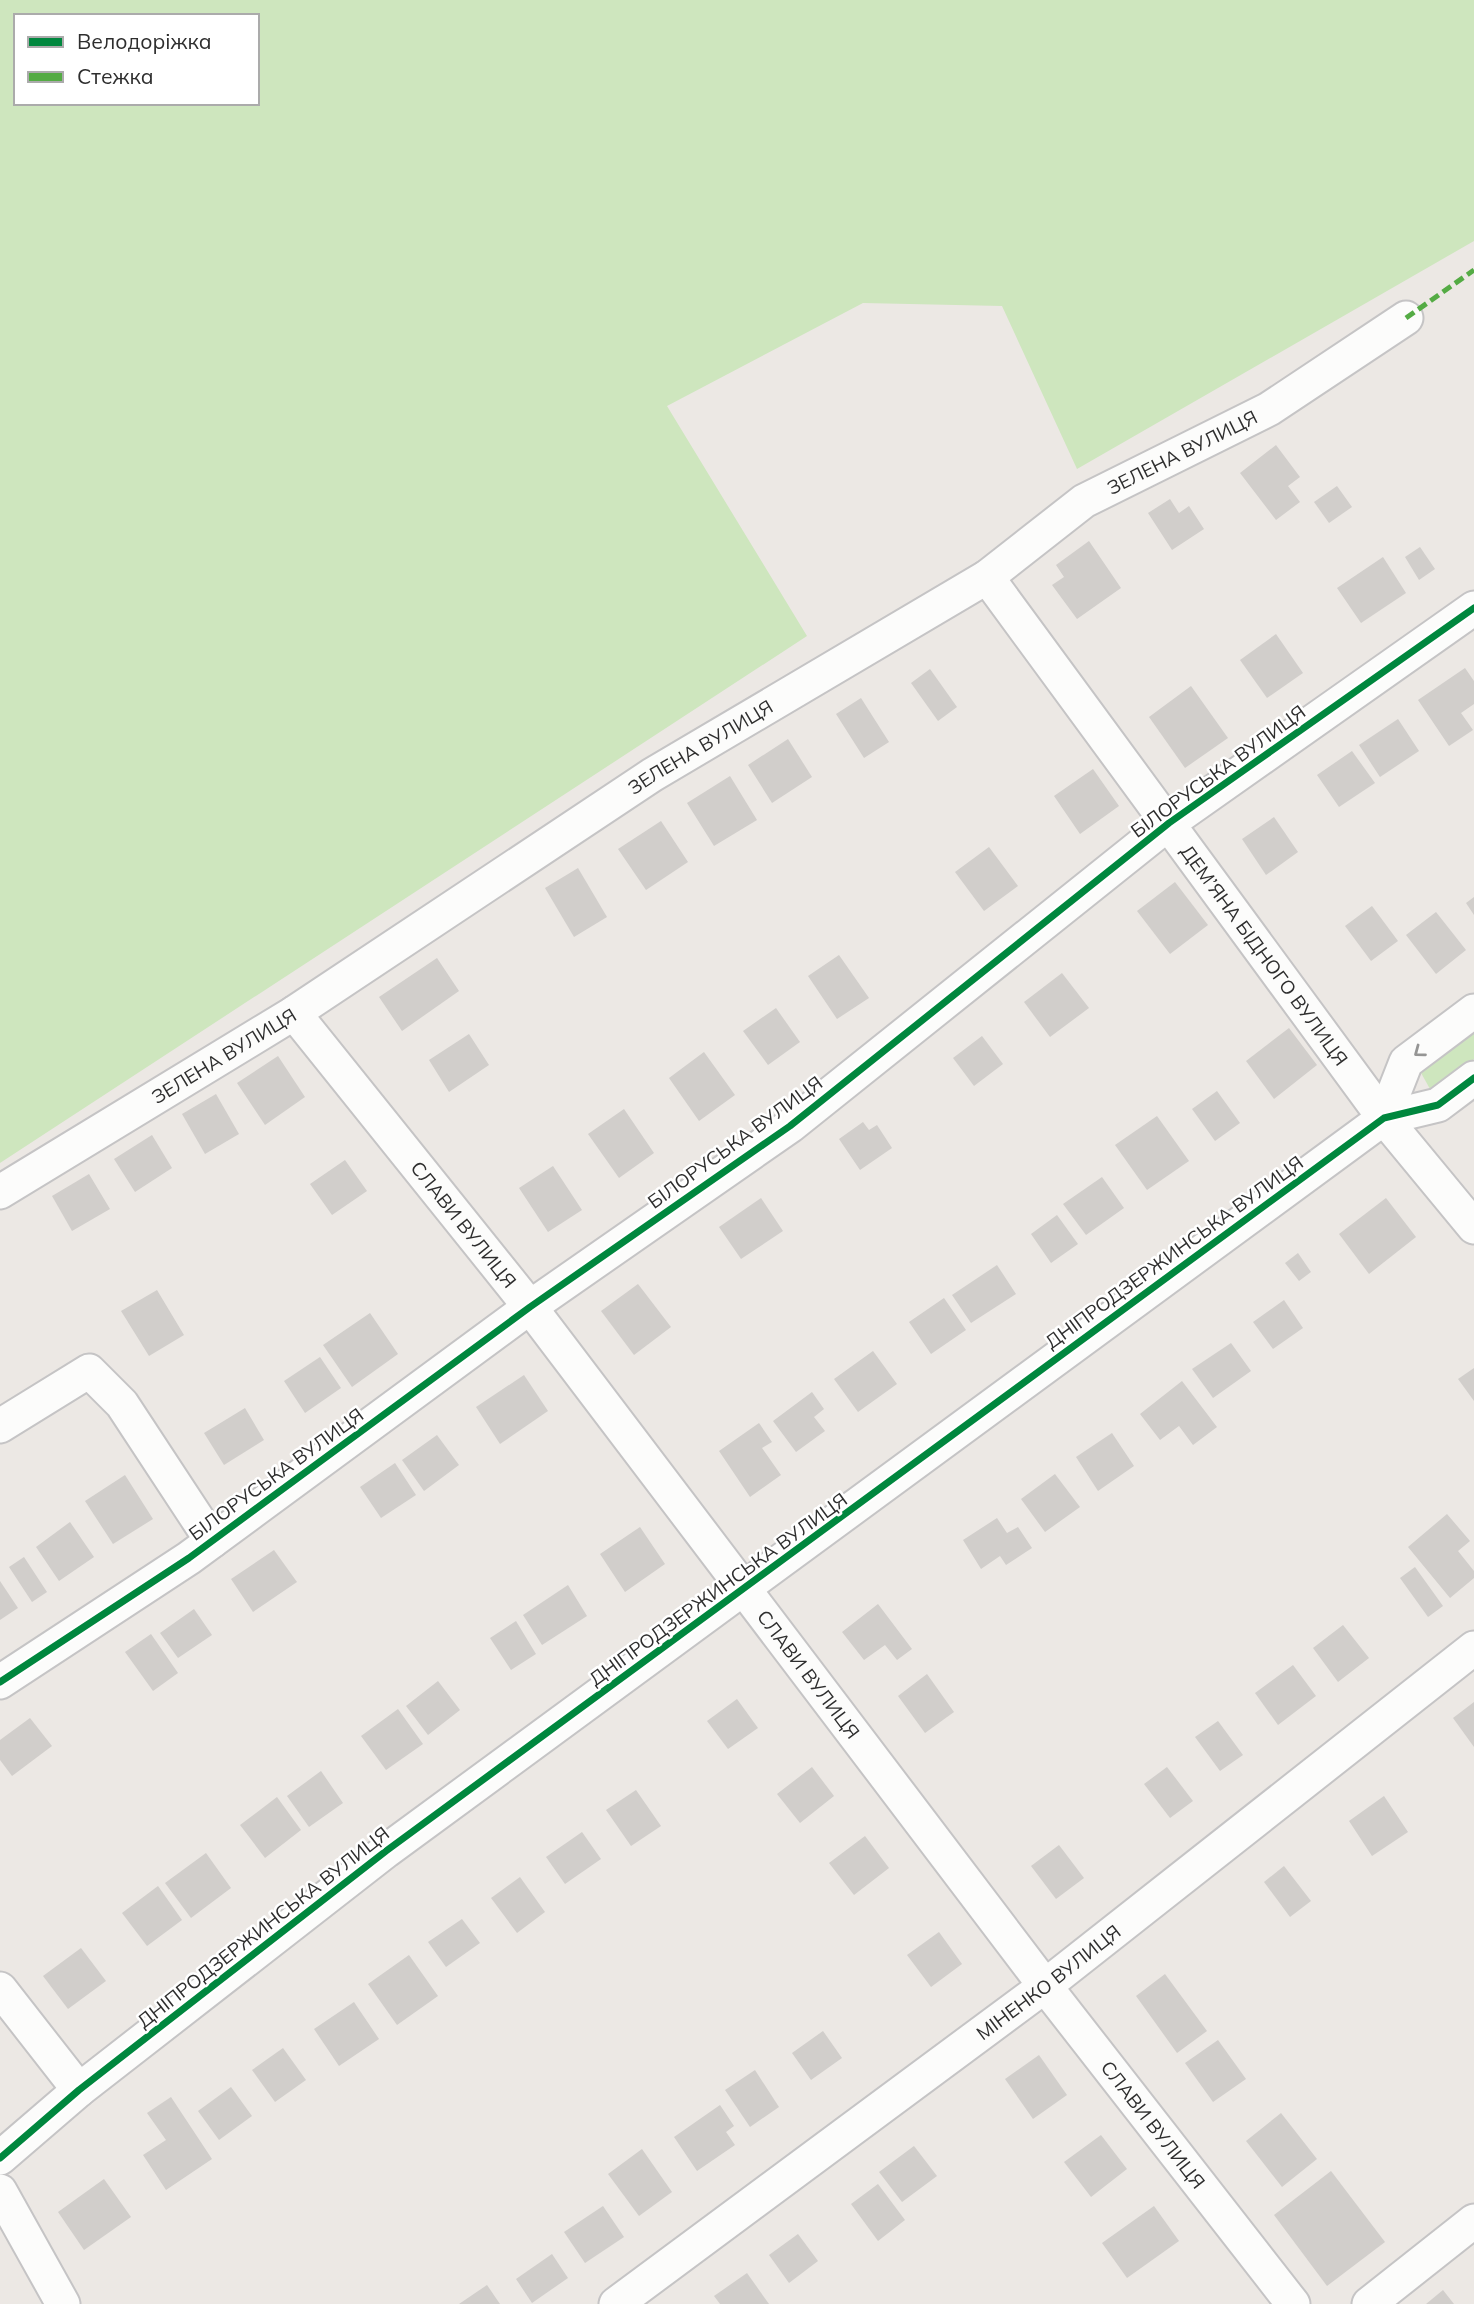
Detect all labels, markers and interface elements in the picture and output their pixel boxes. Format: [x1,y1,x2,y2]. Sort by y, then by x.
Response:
legend [14,14,259,105]
text: Велодоріжка [77,28,212,54]
text: Стежка [77,63,154,89]
street label: ЗЕЛЕНА ВУЛИЦЯ [1103,405,1261,500]
street label: ЗЕЛЕНА ВУЛИЦЯ [623,694,777,800]
street label: БІЛОРУСЬКА ВУЛИЦЯ [1126,700,1310,842]
street label: ДЕМ’ЯНА БІДНОГО ВУЛИЦЯ [1176,840,1353,1070]
street label: ЗЕЛЕНА ВУЛИЦЯ [147,1003,300,1109]
one-way arrow [1415,1044,1427,1056]
street label: БІЛОРУСЬКА ВУЛИЦЯ [643,1071,827,1213]
street label: ДНІПРОДЗЕРЖИНСЬКА ВУЛИЦЯ [1040,1150,1308,1354]
street label: СЛАВИ ВУЛИЦЯ [406,1156,522,1293]
street label: БІЛОРУСЬКА ВУЛИЦЯ [184,1403,368,1545]
street label: ДНІПРОДЗЕРЖИНСЬКА ВУЛИЦЯ [584,1487,852,1691]
street label: СЛАВИ ВУЛИЦЯ [752,1605,865,1744]
street label: ДНІПРОДЗЕРЖИНСЬКА ВУЛИЦЯ [132,1821,394,2033]
street label: МІНЕНКО ВУЛИЦЯ [971,1919,1125,2045]
street label: СЛАВИ ВУЛИЦЯ [1096,2056,1210,2193]

